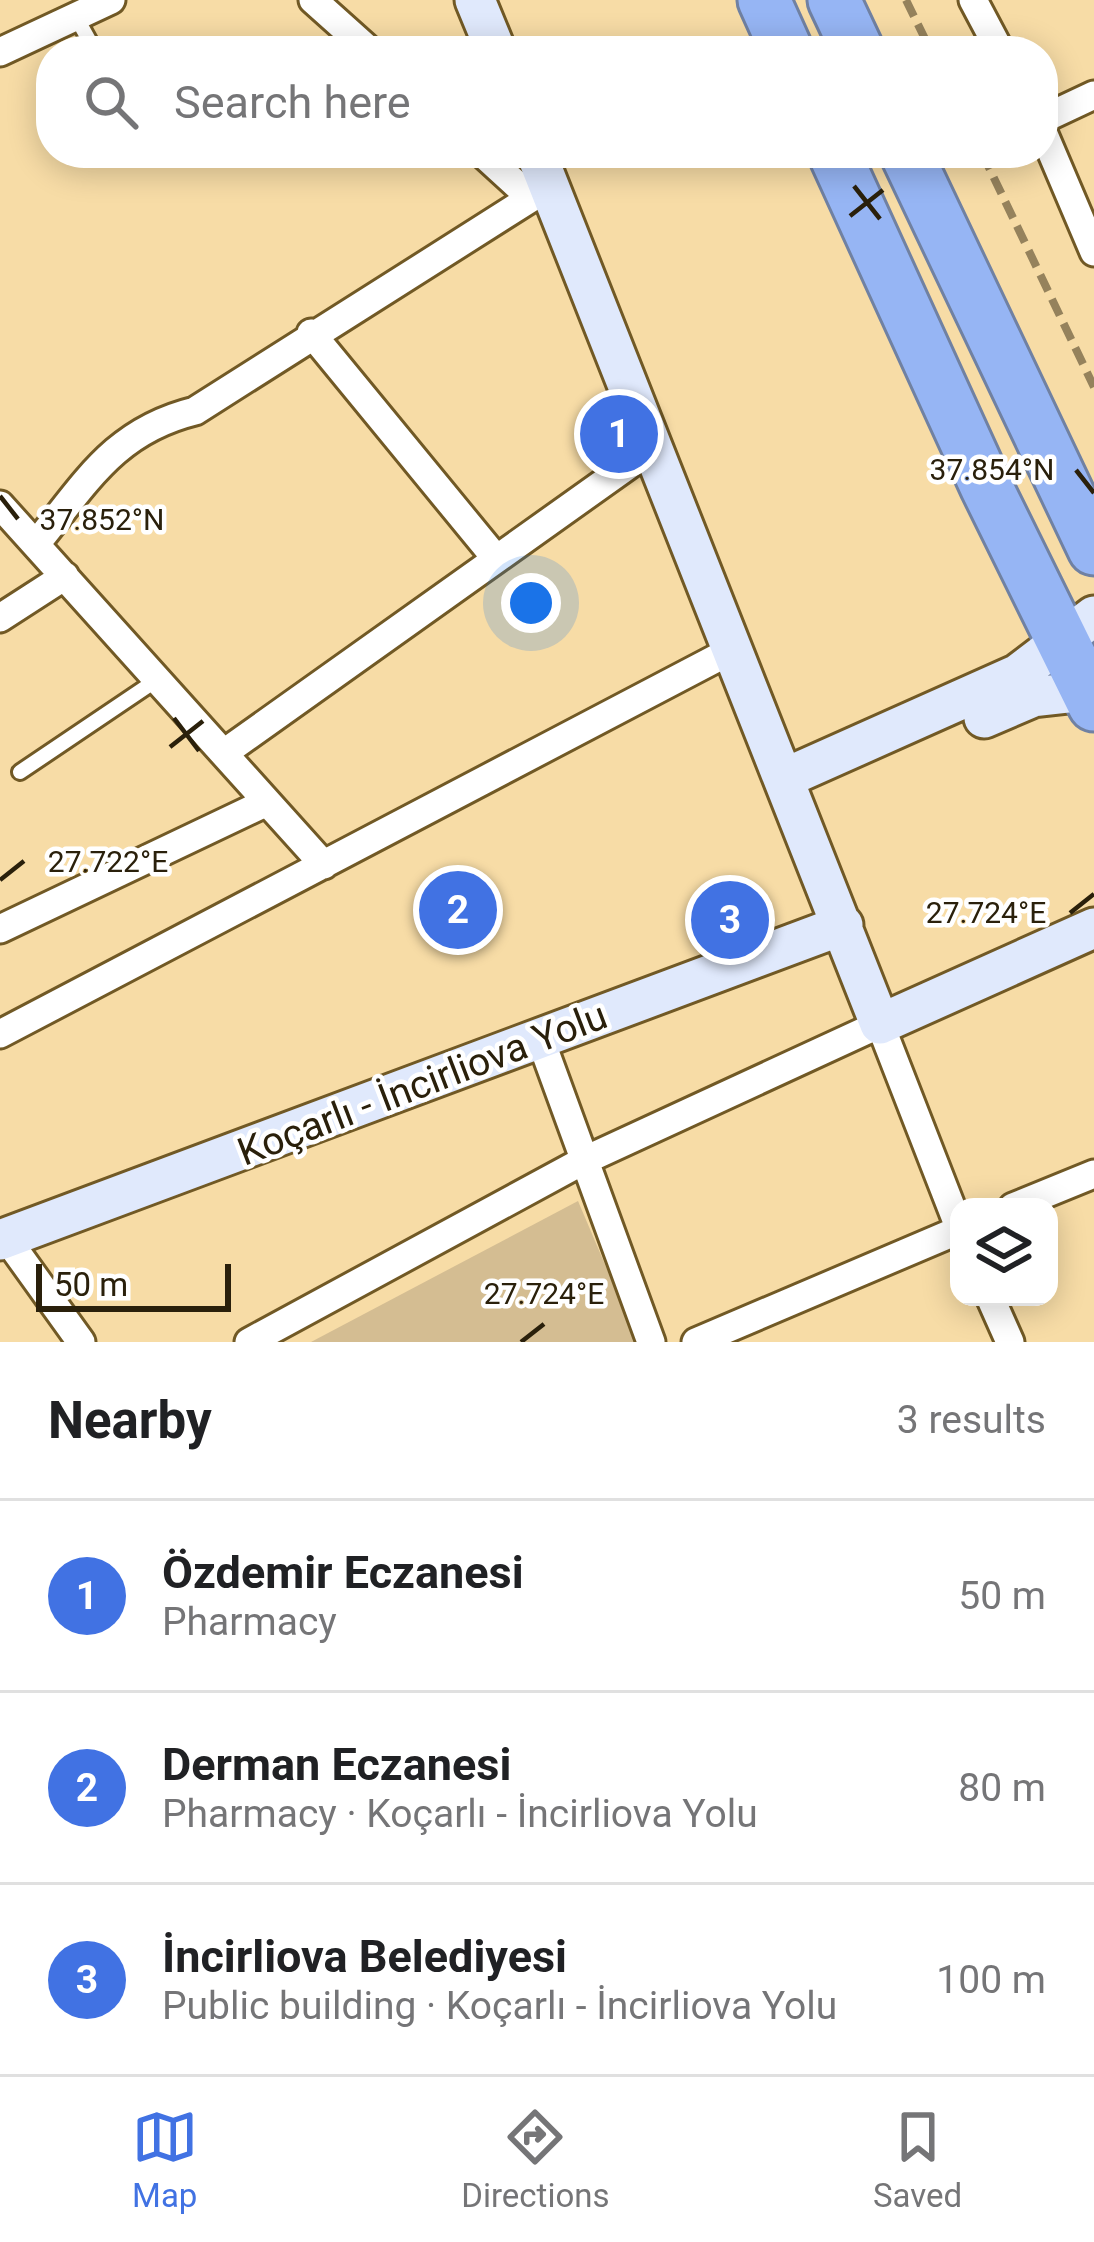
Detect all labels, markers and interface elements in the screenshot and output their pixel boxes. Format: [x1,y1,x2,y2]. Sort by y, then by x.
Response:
search box [36,36,1058,168]
icon: search [78,69,144,135]
text: Search here [174,76,411,129]
pin: 1 [580,389,658,479]
text: 37.854°N [930,452,1054,487]
text: 37.852°N [40,502,164,537]
your location [501,573,561,633]
text: 27.722°E [48,844,168,879]
pin: 2 [419,865,497,955]
pin: 3 [691,875,769,965]
text: 27.724°E [926,895,1046,930]
street label: Koçarlı - İncirliova Yolu [231,992,613,1176]
map controls [950,1198,1058,1306]
button: layers [950,1198,1058,1306]
scale bar [36,1258,231,1311]
text: 50 m [54,1265,128,1304]
text: 27.724°E [484,1276,604,1311]
text: Nearby [48,1391,212,1450]
text: 3 results [897,1397,1046,1443]
text: Özdemir Eczanesi [162,1546,524,1599]
text: 1 [76,1573,98,1619]
text: 50 m [958,1573,1046,1619]
text: Pharmacy [162,1599,337,1645]
text: Derman Eczanesi [162,1738,511,1791]
text: 2 [76,1765,98,1811]
text: 80 m [958,1765,1046,1811]
text: Pharmacy · Koçarlı - İncirliova Yolu [162,1791,758,1837]
text: İncirliova Belediyesi [162,1930,567,1983]
text: 3 [76,1957,98,2003]
text: 100 m [936,1957,1046,2003]
text: Public building · Koçarlı - İncirliova Yolu [162,1983,837,2029]
tab: Map [132,2104,198,2215]
tab: Directions [461,2104,610,2215]
tab: Saved [873,2104,962,2215]

